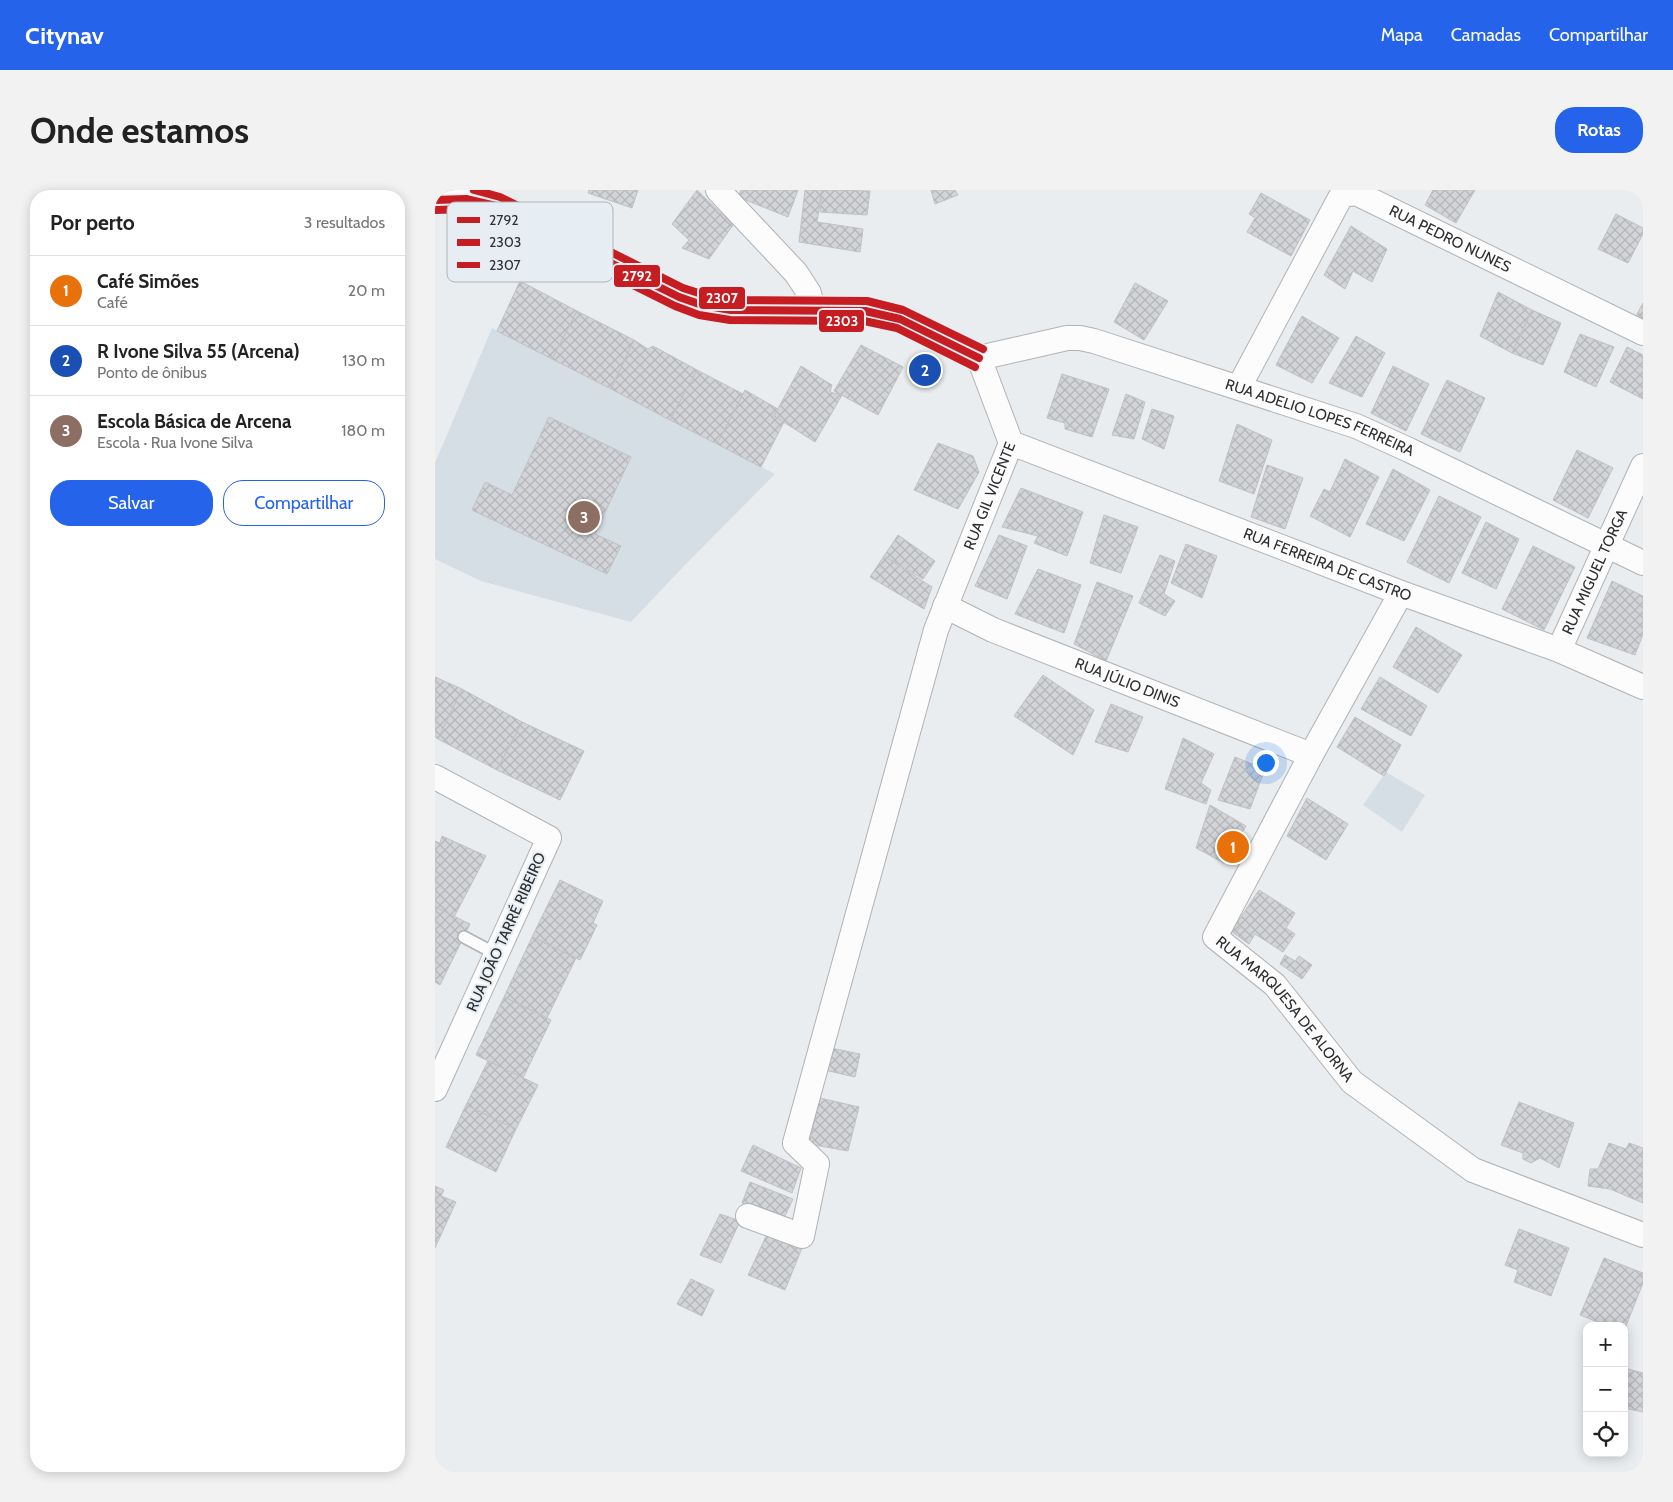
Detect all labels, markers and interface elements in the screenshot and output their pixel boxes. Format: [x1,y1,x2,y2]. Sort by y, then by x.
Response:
text: Citynav [25,21,104,50]
text: Mapa [1381,24,1423,46]
text: Camadas [1451,24,1521,46]
text: Compartilhar [1549,24,1648,46]
button: Rotas [1555,107,1643,153]
text: Onde estamos [30,109,249,152]
legend [447,202,613,282]
street label: RUA PEDRO NUNES [1386,202,1514,276]
text: Por perto [50,210,135,235]
text: 2792 [489,211,519,229]
text: 3 resultados [304,213,385,232]
text: 2303 [489,233,521,251]
text: 2307 [489,256,521,274]
line badge: 2792 [613,264,661,288]
text: 2792 [622,267,652,285]
text: Café Simões [97,270,199,293]
text: 1 [63,281,69,300]
text: 20 m [348,281,385,300]
line badge: 2307 [698,286,746,310]
text: 2307 [706,289,739,307]
text: Café [97,293,128,312]
line badge: 2303 [818,309,865,333]
text: 2303 [826,312,858,330]
text: R Ivone Silva 55 (Arcena) [97,340,300,363]
text: 2 [62,351,70,370]
text: 130 m [342,351,385,370]
pin: 2 [909,351,941,389]
text: Ponto de ônibus [97,363,207,382]
street label: RUA ADELIO LOPES FERREIRA [1223,375,1418,460]
text: Escola Básica de Arcena [97,410,292,433]
text: 3 [62,421,70,440]
text: 180 m [341,421,385,440]
text: Escola · Rua Ivone Silva [97,433,253,452]
street label: RUA GIL VICENTE [960,439,1019,552]
button: Salvar [50,480,213,526]
button: Compartilhar [223,480,385,526]
pin: 3 [568,498,600,536]
street label: RUA MIGUEL TORGA [1558,505,1631,637]
street label: RUA FERREIRA DE CASTRO [1241,524,1414,605]
street label: RUA JÚLIO DINIS [1072,654,1183,712]
your location [1253,750,1279,776]
pin: 1 [1217,828,1249,866]
street label: RUA JOÃO TARRÉ RIBEIRO [462,849,549,1014]
street label: RUA MARQUESA DE ALORNA [1212,932,1358,1086]
map controls [1583,1322,1628,1457]
button: + [1583,1322,1628,1367]
button: − [1583,1367,1628,1412]
button: locate [1583,1412,1628,1457]

